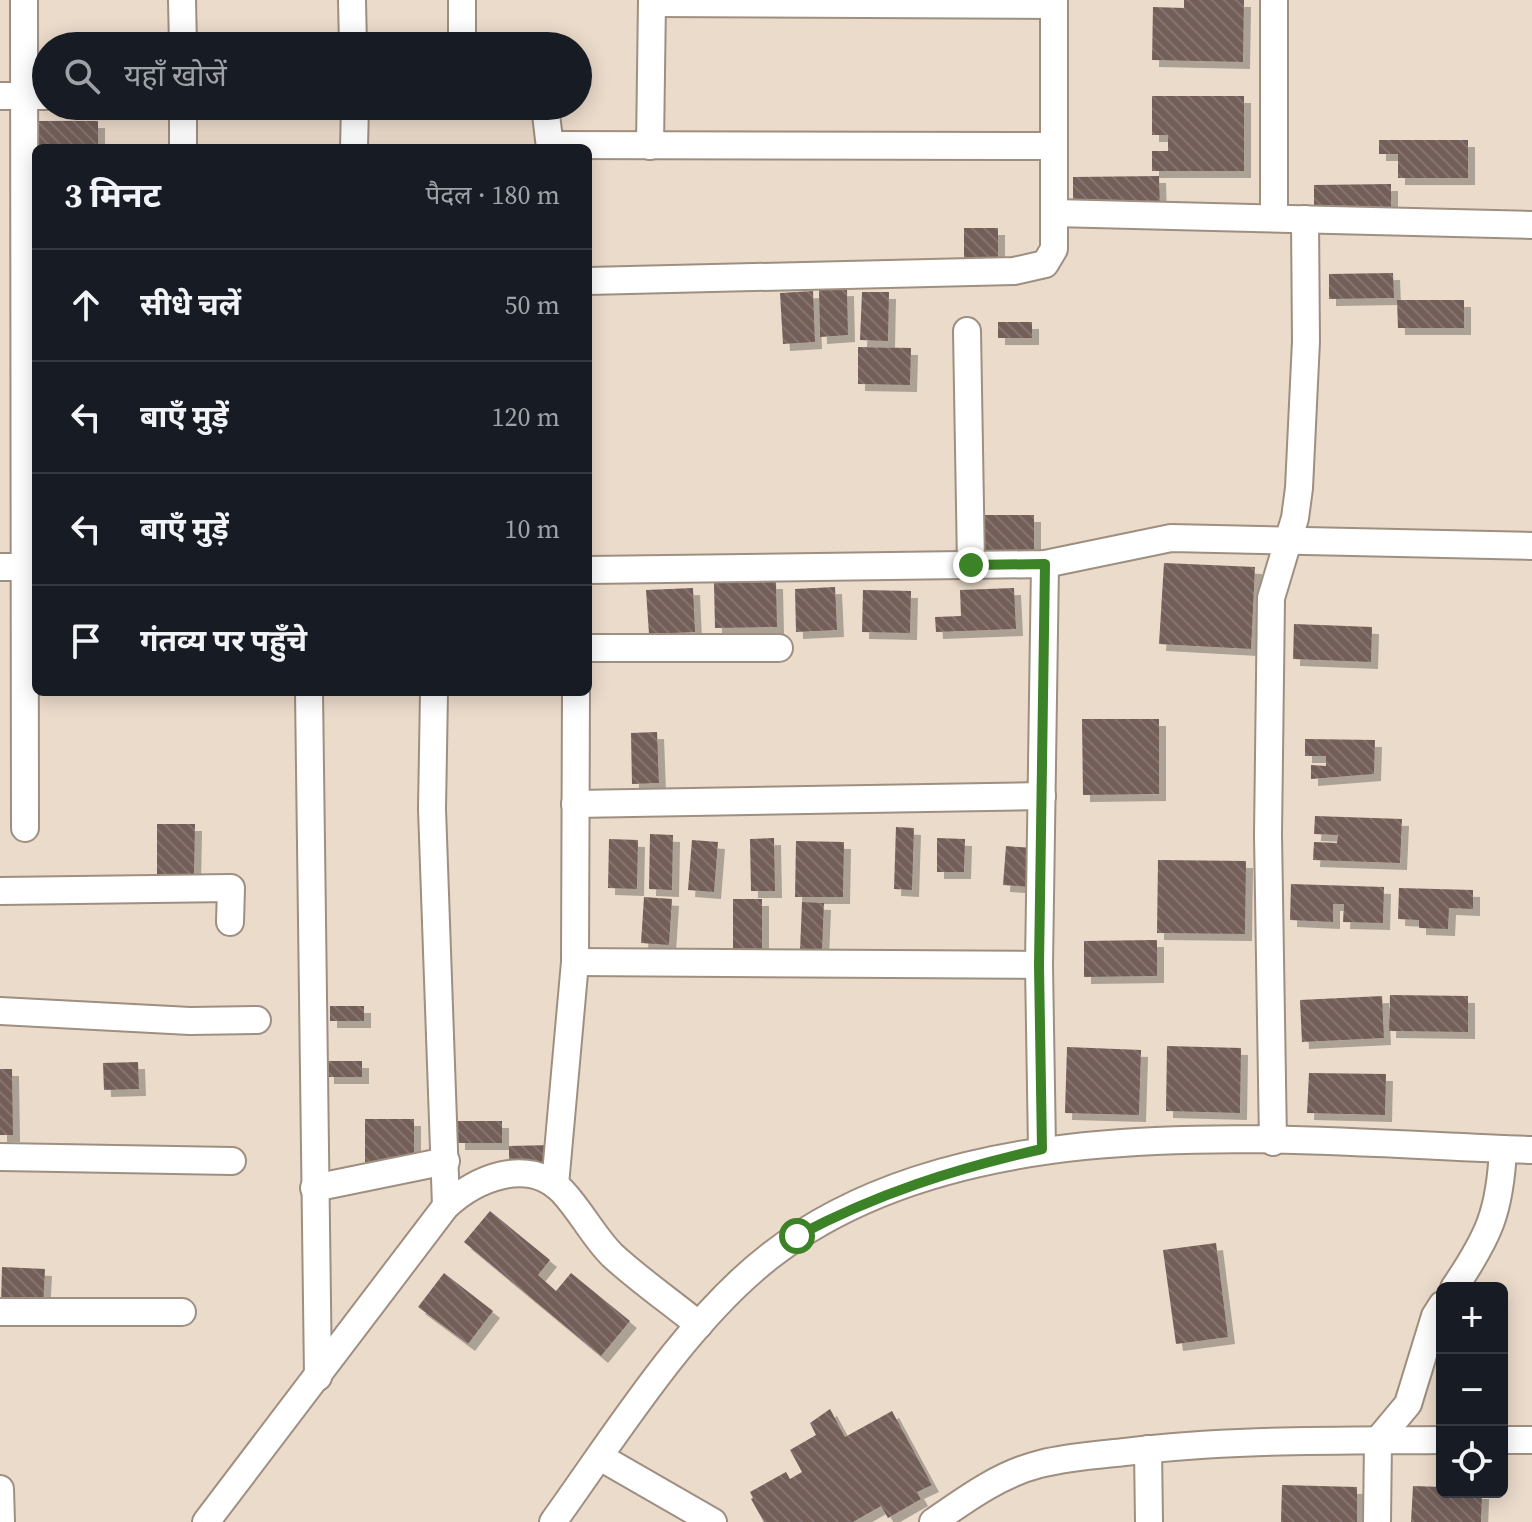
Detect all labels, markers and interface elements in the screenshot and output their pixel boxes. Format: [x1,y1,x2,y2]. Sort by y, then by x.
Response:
search box [32,32,592,120]
icon: search [60,54,104,98]
text: यहाँ खोजें [124,55,227,96]
text: 3 मिनट [64,172,161,218]
text: पैदल · 180 m [425,177,560,213]
icon: ahead [64,283,108,327]
text: सीधे चलें [140,284,241,325]
text: 50 m [505,287,560,323]
icon: left [64,395,108,439]
text: बाएँ मुड़ें [140,396,229,437]
text: 120 m [492,399,560,435]
icon: left [64,507,108,551]
text: बाएँ मुड़ें [140,508,229,549]
text: 10 m [505,511,560,547]
route end [953,547,989,583]
icon: arrive [64,619,108,663]
text: गंतव्य पर पहुँचे [140,620,307,661]
route start [779,1218,815,1254]
map controls [1436,1282,1508,1498]
button: + [1436,1282,1508,1354]
button: − [1436,1354,1508,1426]
button: locate [1436,1426,1508,1498]

